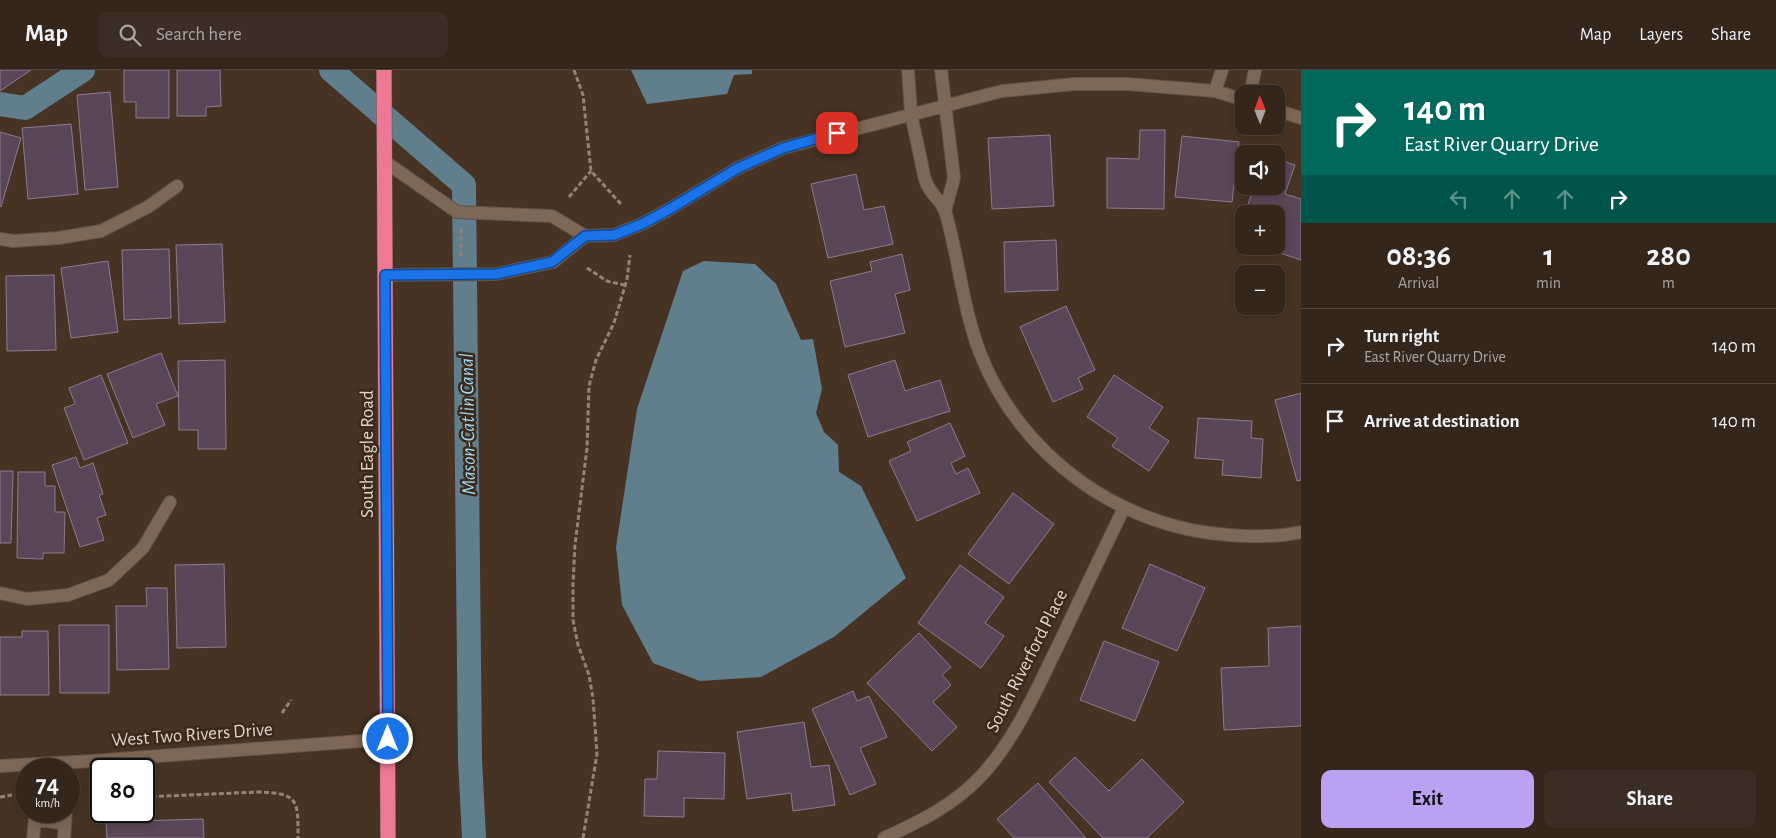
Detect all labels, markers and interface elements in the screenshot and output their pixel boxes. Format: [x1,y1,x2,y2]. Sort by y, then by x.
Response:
search box [98,12,448,57]
icon: search [116,21,144,49]
text: Map [25,22,68,46]
text: Search here [156,25,242,44]
text: Map [1580,26,1611,44]
text: Layers [1639,26,1683,44]
text: Share [1711,26,1751,44]
north arrow [1235,85,1285,135]
map controls [1235,85,1285,315]
icon: right [1321,90,1386,155]
text: 140 m [1404,92,1486,127]
pin [816,112,858,154]
icon: arrive [823,119,851,147]
text: East River Quarry Drive [1404,133,1599,155]
button: sound [1235,145,1285,195]
icon: left [1445,185,1473,213]
icon: ahead [1498,185,1526,213]
icon: ahead [1551,185,1579,213]
icon: right [1604,185,1632,213]
button: + [1235,205,1285,255]
text: 08:36 [1386,241,1451,271]
text: 1 [1543,241,1554,271]
text: 280 [1646,241,1691,271]
button: − [1235,265,1285,315]
text: Arrival [1398,275,1439,291]
text: min [1536,275,1561,291]
text: m [1662,275,1675,291]
text: Turn right [1364,327,1439,346]
icon: right [1321,332,1349,360]
text: 140 m [1712,337,1756,356]
text: East River Quarry Drive [1364,349,1506,365]
water label: Mason-Catlin Canal [457,353,479,495]
street label: South Eagle Road [358,390,377,518]
icon: arrive [1321,407,1349,435]
text: Arrive at destination [1364,412,1520,431]
text: 140 m [1712,412,1756,431]
street label: South Riverford Place [983,587,1071,735]
position arrow [361,712,413,764]
street label: West Two Rivers Drive [111,720,273,750]
speed limit sign: 80 [90,758,155,823]
button: Exit [1321,770,1534,828]
button: Share [1544,770,1756,828]
text: 74 [36,772,59,797]
text: km/h [35,797,60,809]

